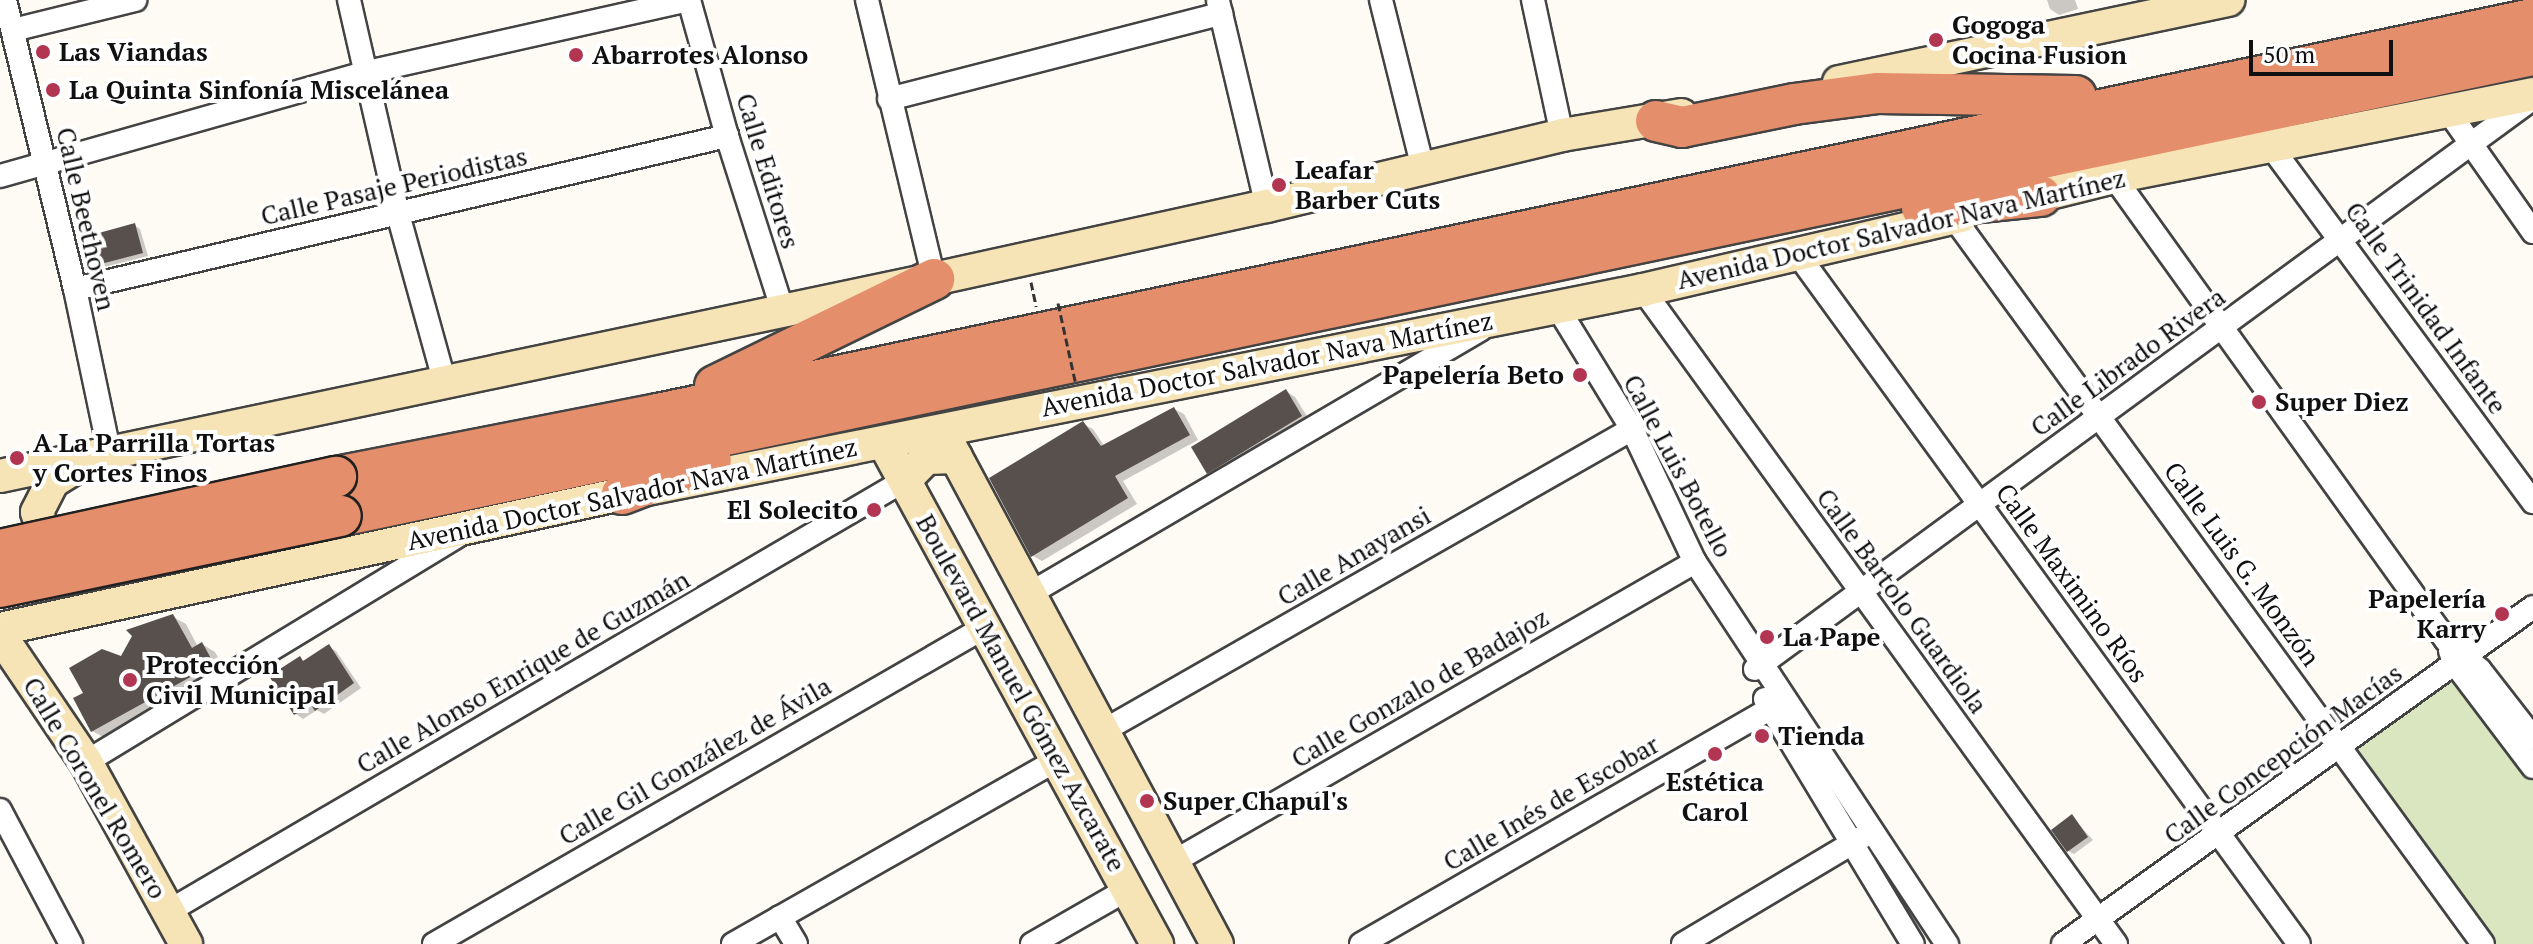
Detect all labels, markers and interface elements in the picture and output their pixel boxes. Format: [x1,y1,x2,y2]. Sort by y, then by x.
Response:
place label: Gogoga Cocina Fusion [1952,9,2127,70]
scale bar [2253,24,2397,74]
marker: Gogoga Cocina Fusion [1927,31,1945,49]
place label: Las Viandas [59,36,208,68]
text: 50 m [2263,38,2315,70]
place label: Abarrotes Alonso [592,39,809,71]
marker: Las Viandas [34,43,52,61]
marker: Abarrotes Alonso [567,46,585,64]
place label: La Quinta Sinfonía Miscelánea [69,74,449,106]
marker: La Quinta Sinfonía Miscelánea [44,81,62,99]
street label: Calle Editores [730,90,806,252]
street label: Calle Beethoven [50,124,122,314]
street label: Calle Pasaje Periodistas [258,140,530,232]
place label: Leafar Barber Cuts [1295,154,1440,216]
street label: Avenida Doctor Salvador Nava Martínez [1674,162,2128,296]
marker: Leafar Barber Cuts [1270,176,1288,194]
street label: Calle Trinidad Infante [2339,196,2513,420]
street label: Calle Librado Rivera [2025,281,2231,443]
street label: Avenida Doctor Salvador Nava Martínez [1039,305,1495,423]
place label: Papelería Beto [1383,359,1564,391]
marker: Papelería Beto [1571,366,1589,384]
street label: Calle Luis Botello [1617,369,1739,563]
place label: Super Diez [2275,386,2409,418]
marker: Super Diez [2250,393,2268,411]
place label: A La Parrilla Tortas y Cortes Finos [33,427,276,488]
street label: Avenida Doctor Salvador Nava Martínez [404,431,860,557]
marker: A La Parrilla Tortas y Cortes Finos [8,449,26,467]
street label: Calle Luis G. Monzón [2157,456,2327,672]
street label: Calle Maximino Ríos [1989,477,2155,689]
street label: Calle Bartolo Guardiola [1810,483,1994,719]
place label: El Solecito [727,494,858,526]
street label: Calle Anayansi [1272,499,1436,613]
marker: El Solecito [865,501,883,519]
street label: Boulevard Manuel Gómez Azcarate [909,509,1133,877]
street label: Calle Alonso Enrique de Guzmán [351,564,695,780]
place label: Papelería Karry [2368,583,2486,644]
street label: Calle Gonzalo de Badajoz [1286,602,1554,774]
marker: Papelería Karry [2493,605,2511,623]
place label: La Pape [1783,621,1880,653]
marker: La Pape [1758,628,1776,646]
place label: Protección Civil Municipal [146,649,336,710]
street label: Calle Concepción Macías [2158,657,2408,851]
street label: Calle Gil González de Ávila [553,670,837,852]
marker: Protección Civil Municipal [121,671,139,689]
street label: Calle Coronel Romero [17,672,173,904]
place label: Tienda [1778,720,1865,752]
marker: Tienda [1753,727,1771,745]
street label: Calle Inés de Escobar [1438,729,1664,877]
marker: Estética Carol [1706,745,1724,763]
place label: Estética Carol [1666,766,1764,828]
place label: Super Chapul's [1163,785,1348,817]
marker: Super Chapul's [1138,792,1156,810]

